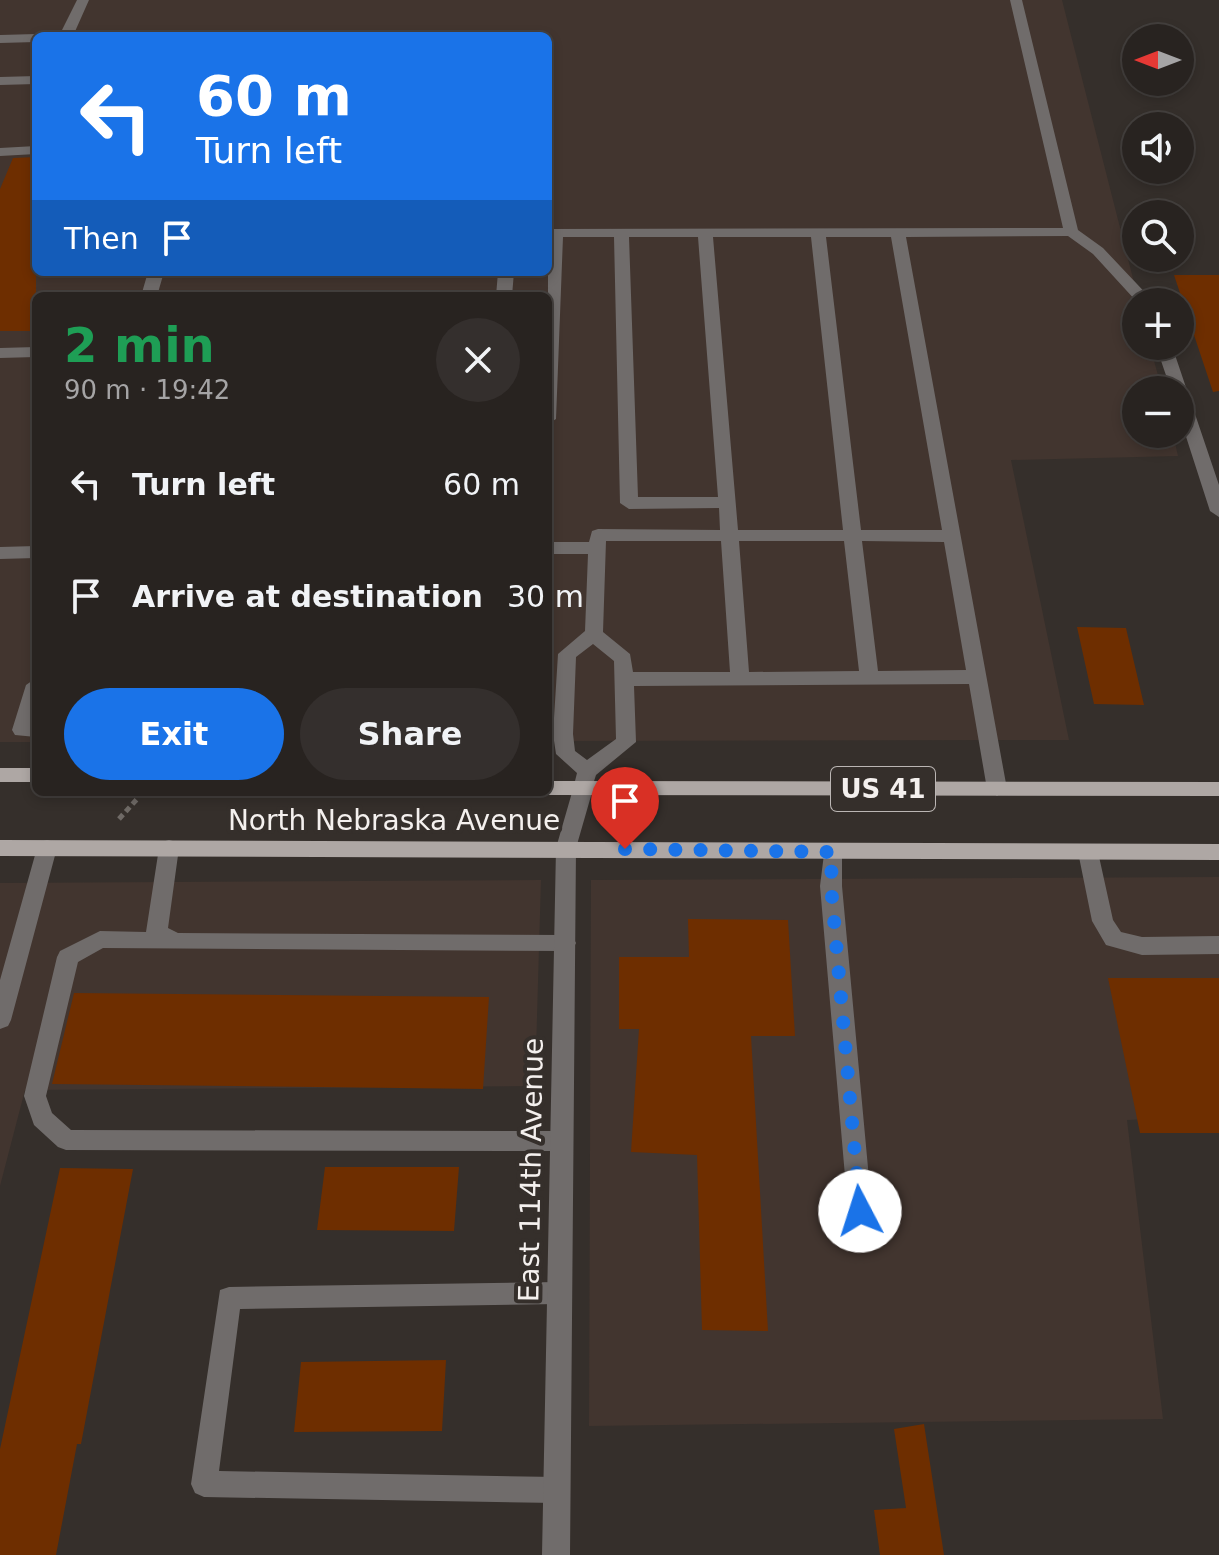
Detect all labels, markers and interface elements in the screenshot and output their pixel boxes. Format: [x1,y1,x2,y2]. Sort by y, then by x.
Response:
north arrow [1122,24,1194,96]
map controls [1122,24,1194,448]
text: 60 m [196,63,352,128]
icon: left [64,64,168,168]
button: sound [1122,112,1194,184]
text: Turn left [196,130,342,171]
button: search [1122,200,1194,272]
icon: arrive [155,216,199,260]
text: Then [64,221,139,256]
button: + [1122,288,1194,360]
text: 2 min [64,317,215,373]
button: close [436,318,520,402]
text: 90 m · 19:42 [64,375,230,405]
button: − [1122,376,1194,448]
icon: left [64,462,108,506]
text: Turn left [132,467,275,502]
text: 60 m [443,467,520,502]
icon: arrive [64,574,108,618]
text: Arrive at destination [132,579,483,614]
text: 30 m [507,579,584,614]
button: Exit [64,688,284,780]
button: Share [300,688,520,780]
pin [591,767,659,849]
road number: US 41 [831,767,935,811]
icon: arrive [603,779,647,823]
street label: North Nebraska Avenue [228,804,560,837]
street label: East 114th Avenue [512,1038,550,1302]
position arrow [818,1169,902,1253]

